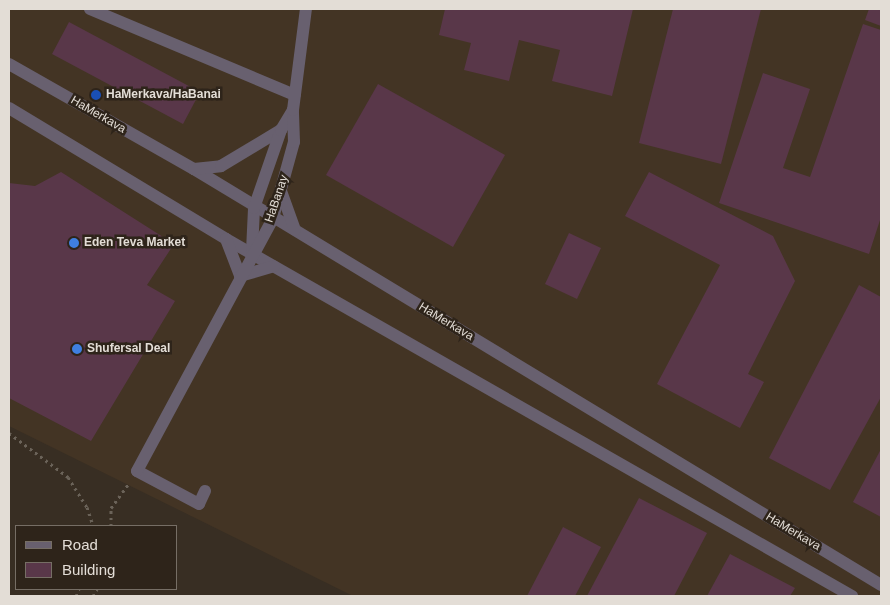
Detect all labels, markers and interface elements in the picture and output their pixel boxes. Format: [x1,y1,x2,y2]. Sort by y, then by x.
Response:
place label: HaMerkava/HaBanai [106,88,221,102]
marker: HaMerkava/HaBanai [90,89,102,101]
street label: HaMerkava [68,93,128,137]
street label: HaBanay [262,173,292,225]
place label: Eden Teva Market [84,236,185,250]
marker: Eden Teva Market [68,237,80,249]
street label: HaMerkava [416,300,476,344]
place label: Shufersal Deal [87,342,170,356]
marker: Shufersal Deal [71,343,83,355]
street label: HaMerkava [763,510,823,554]
legend [15,525,178,590]
text: Road [62,536,98,553]
text: Building [62,561,115,578]

